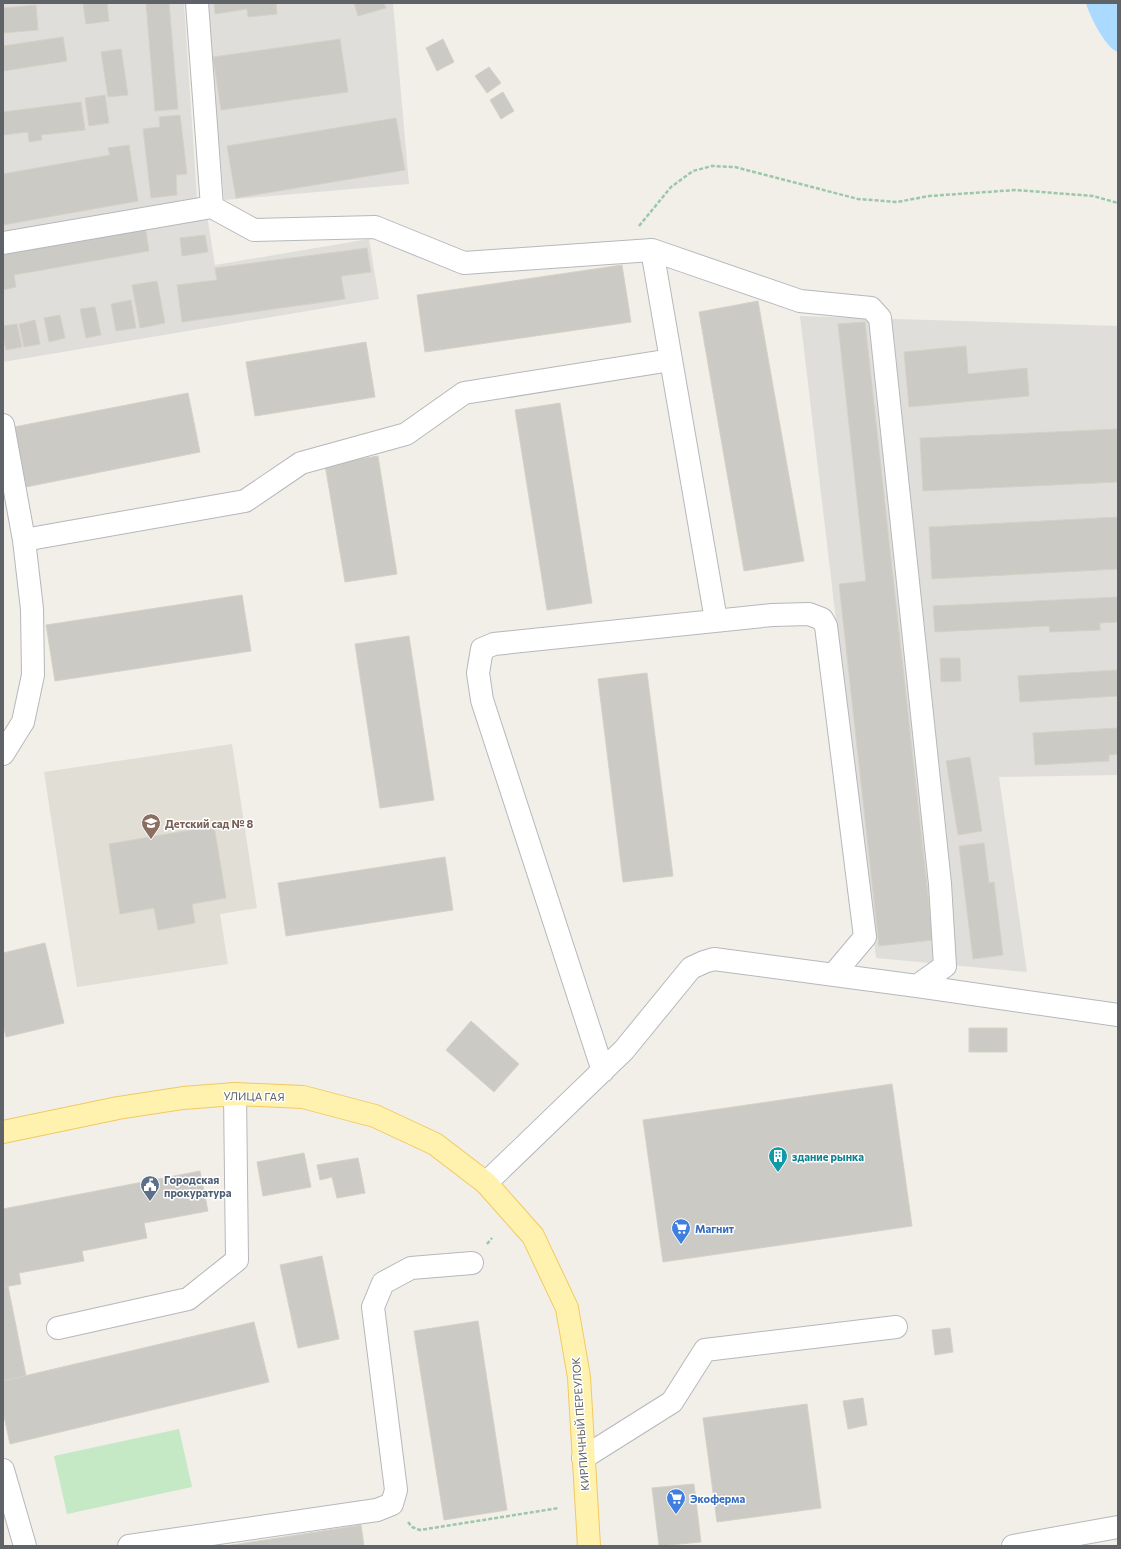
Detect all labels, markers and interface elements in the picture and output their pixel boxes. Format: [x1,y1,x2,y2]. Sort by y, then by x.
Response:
school or university icon: Детский сад № 8 [140,812,162,840]
place label: Детский сад № 8 [165,817,254,830]
street label: УЛИЦА ГАЯ [223,1089,285,1103]
building icon: здание рынка [767,1145,789,1173]
place label: здание рынка [792,1150,864,1163]
place label: Городская прокуратура [164,1173,232,1199]
public building icon: Городская прокуратура [139,1174,161,1202]
supermarket icon: Магнит [670,1217,692,1245]
place label: Магнит [695,1222,735,1235]
street label: КИРПИЧНЫЙ ПЕРЕУЛОК [568,1356,591,1491]
supermarket icon: Экоферма [665,1487,687,1515]
place label: Экоферма [690,1492,745,1505]

